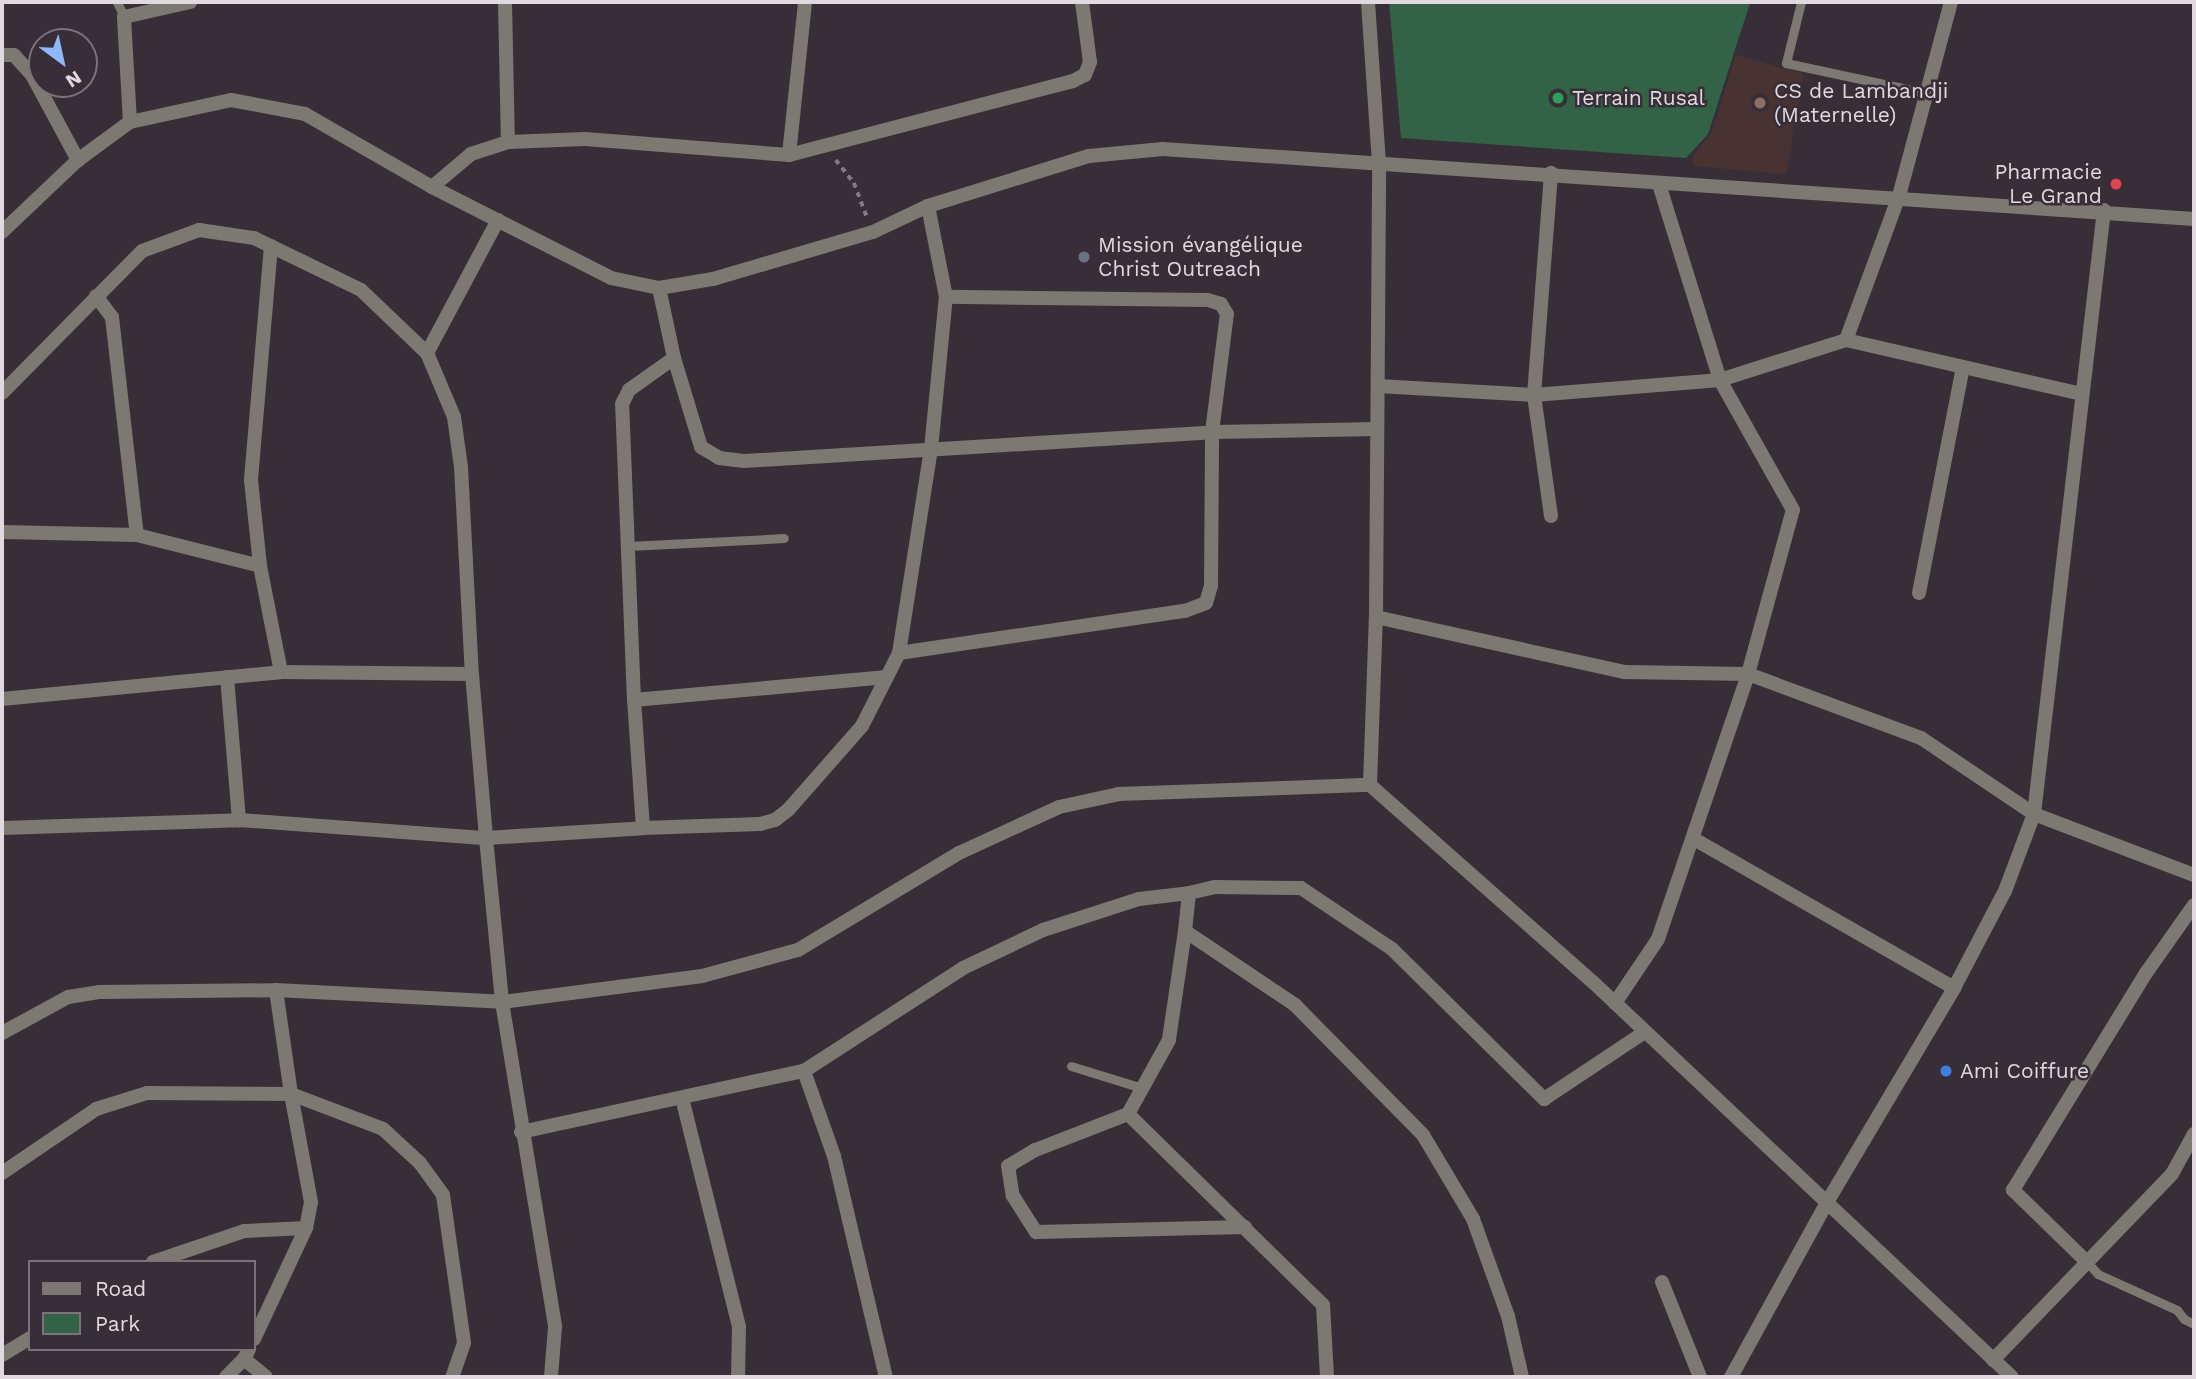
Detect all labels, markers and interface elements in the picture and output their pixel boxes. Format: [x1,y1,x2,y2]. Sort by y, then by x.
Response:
north arrow [28,28,98,98]
text: N [61,66,86,93]
place label: CS de Lambandji (Maternelle) [1774,78,1948,128]
place label: Terrain Rusal [1572,85,1705,111]
marker: Terrain Rusal [1550,90,1566,106]
marker: CS de Lambandji (Maternelle) [1752,95,1768,111]
place label: Pharmacie Le Grand [1994,159,2102,209]
marker: Pharmacie Le Grand [2108,176,2124,192]
place label: Mission évangélique Christ Outreach [1098,232,1303,282]
marker: Mission évangélique Christ Outreach [1076,249,1092,265]
place label: Ami Coiffure [1960,1058,2089,1084]
marker: Ami Coiffure [1938,1063,1954,1079]
legend [28,1260,256,1351]
text: Road [95,1276,146,1301]
text: Park [95,1311,140,1336]

